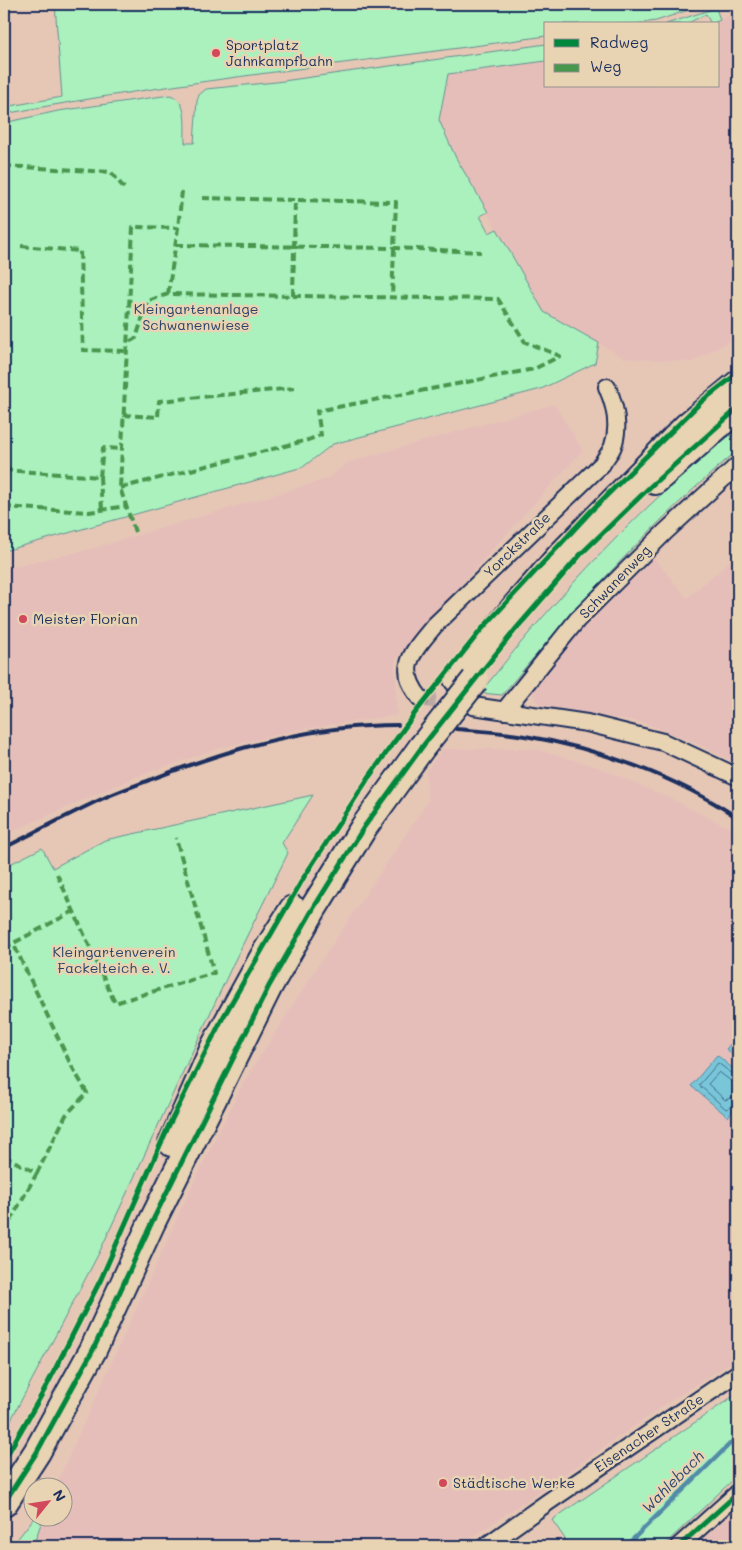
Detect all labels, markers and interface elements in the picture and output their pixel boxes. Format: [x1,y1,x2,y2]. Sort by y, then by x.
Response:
legend [544,22,720,88]
text: Radweg [590,32,648,52]
place label: Sportplatz Jahnkampfbahn [226,35,333,70]
marker: Sportplatz Jahnkampfbahn [210,47,222,59]
text: Weg [590,56,621,76]
park label: Kleingartenanlage Schwanenwiese [134,299,258,334]
street label: Yorckstraße [479,508,554,581]
street label: Schwanenweg [575,541,655,623]
place label: Meister Florian [33,609,138,628]
marker: Meister Florian [17,613,29,625]
park label: Kleingartenverein Fackelteich e. V. [53,942,175,977]
street label: Eisenacher Straße [590,1389,707,1476]
water label: Wahlebach [637,1446,708,1517]
place label: Städtische Werke [453,1473,575,1492]
marker: Städtische Werke [437,1477,449,1489]
north arrow [22,1478,72,1528]
text: N [49,1486,71,1505]

